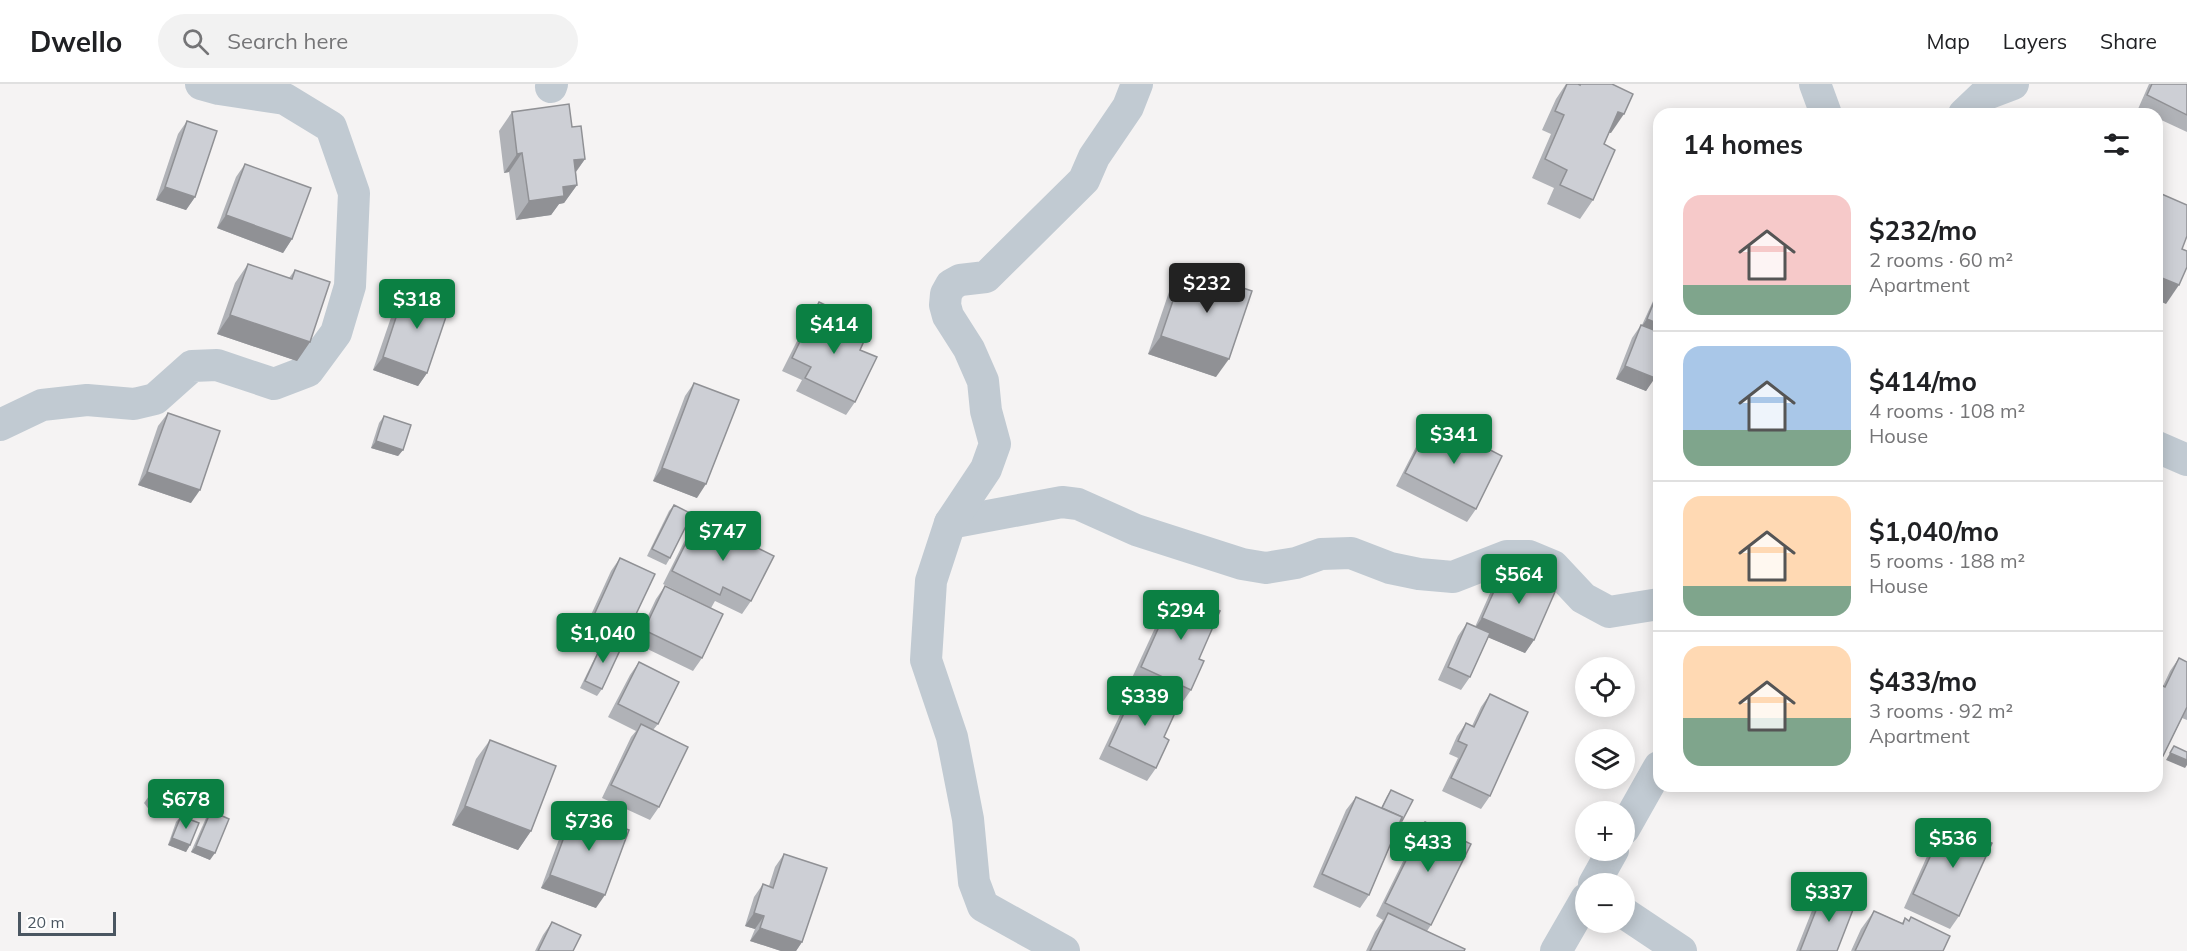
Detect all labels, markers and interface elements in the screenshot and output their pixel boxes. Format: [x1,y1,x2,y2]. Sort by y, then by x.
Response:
search box [158,14,578,68]
text: Dwello [30,24,122,59]
icon: search [179,25,212,58]
text: Search here [227,27,348,55]
text: Map [1927,28,1970,54]
text: Layers [2003,28,2067,54]
text: Share [2100,28,2157,54]
text: 14 homes [1683,128,1803,161]
icon: filters [2100,128,2133,161]
text: $232/mo [1869,214,1977,247]
icon: home [1731,219,1803,291]
text: 2 rooms · 60 m² [1869,247,2013,272]
pin: $232 [1171,263,1243,314]
text: $232 [1183,270,1231,295]
text: Apartment [1869,272,1970,297]
pin: $318 [381,279,453,330]
text: $318 [393,286,441,311]
pin: $414 [798,304,870,355]
text: $414 [810,311,858,336]
text: $414/mo [1869,365,1977,398]
icon: home [1731,370,1803,442]
text: 4 rooms · 108 m² [1869,398,2025,423]
pin: $341 [1418,414,1490,465]
text: $341 [1430,421,1478,446]
text: House [1869,423,1928,448]
pin: $747 [687,511,759,562]
text: $1,040/mo [1869,515,1999,548]
text: $747 [699,518,747,543]
icon: home [1731,520,1803,592]
text: 5 rooms · 188 m² [1869,548,2025,573]
pin: $564 [1483,554,1555,605]
text: $564 [1495,561,1543,586]
text: House [1869,573,1928,598]
pin: $294 [1145,590,1217,641]
text: $294 [1157,597,1205,622]
pin: $1,040 [554,613,652,664]
text: $1,040 [571,620,635,645]
map controls [1575,657,1635,933]
button: locate [1575,657,1635,717]
text: $433/mo [1869,665,1977,698]
icon: home [1731,670,1803,742]
pin: $339 [1109,676,1181,727]
text: $339 [1121,683,1169,708]
text: 3 rooms · 92 m² [1869,698,2013,723]
text: Apartment [1869,723,1970,748]
button: layers [1575,729,1635,789]
pin: $678 [150,779,222,830]
text: $678 [162,786,210,811]
pin: $736 [553,801,625,852]
button: + [1575,801,1635,861]
text: $736 [565,808,613,833]
pin: $536 [1917,818,1989,869]
pin: $433 [1392,822,1464,873]
text: $536 [1929,825,1977,850]
text: $433 [1404,829,1452,854]
pin: $337 [1793,872,1865,923]
button: − [1575,873,1635,933]
text: $337 [1805,879,1853,904]
scale bar [18,909,116,936]
text: 20 m [27,912,64,932]

